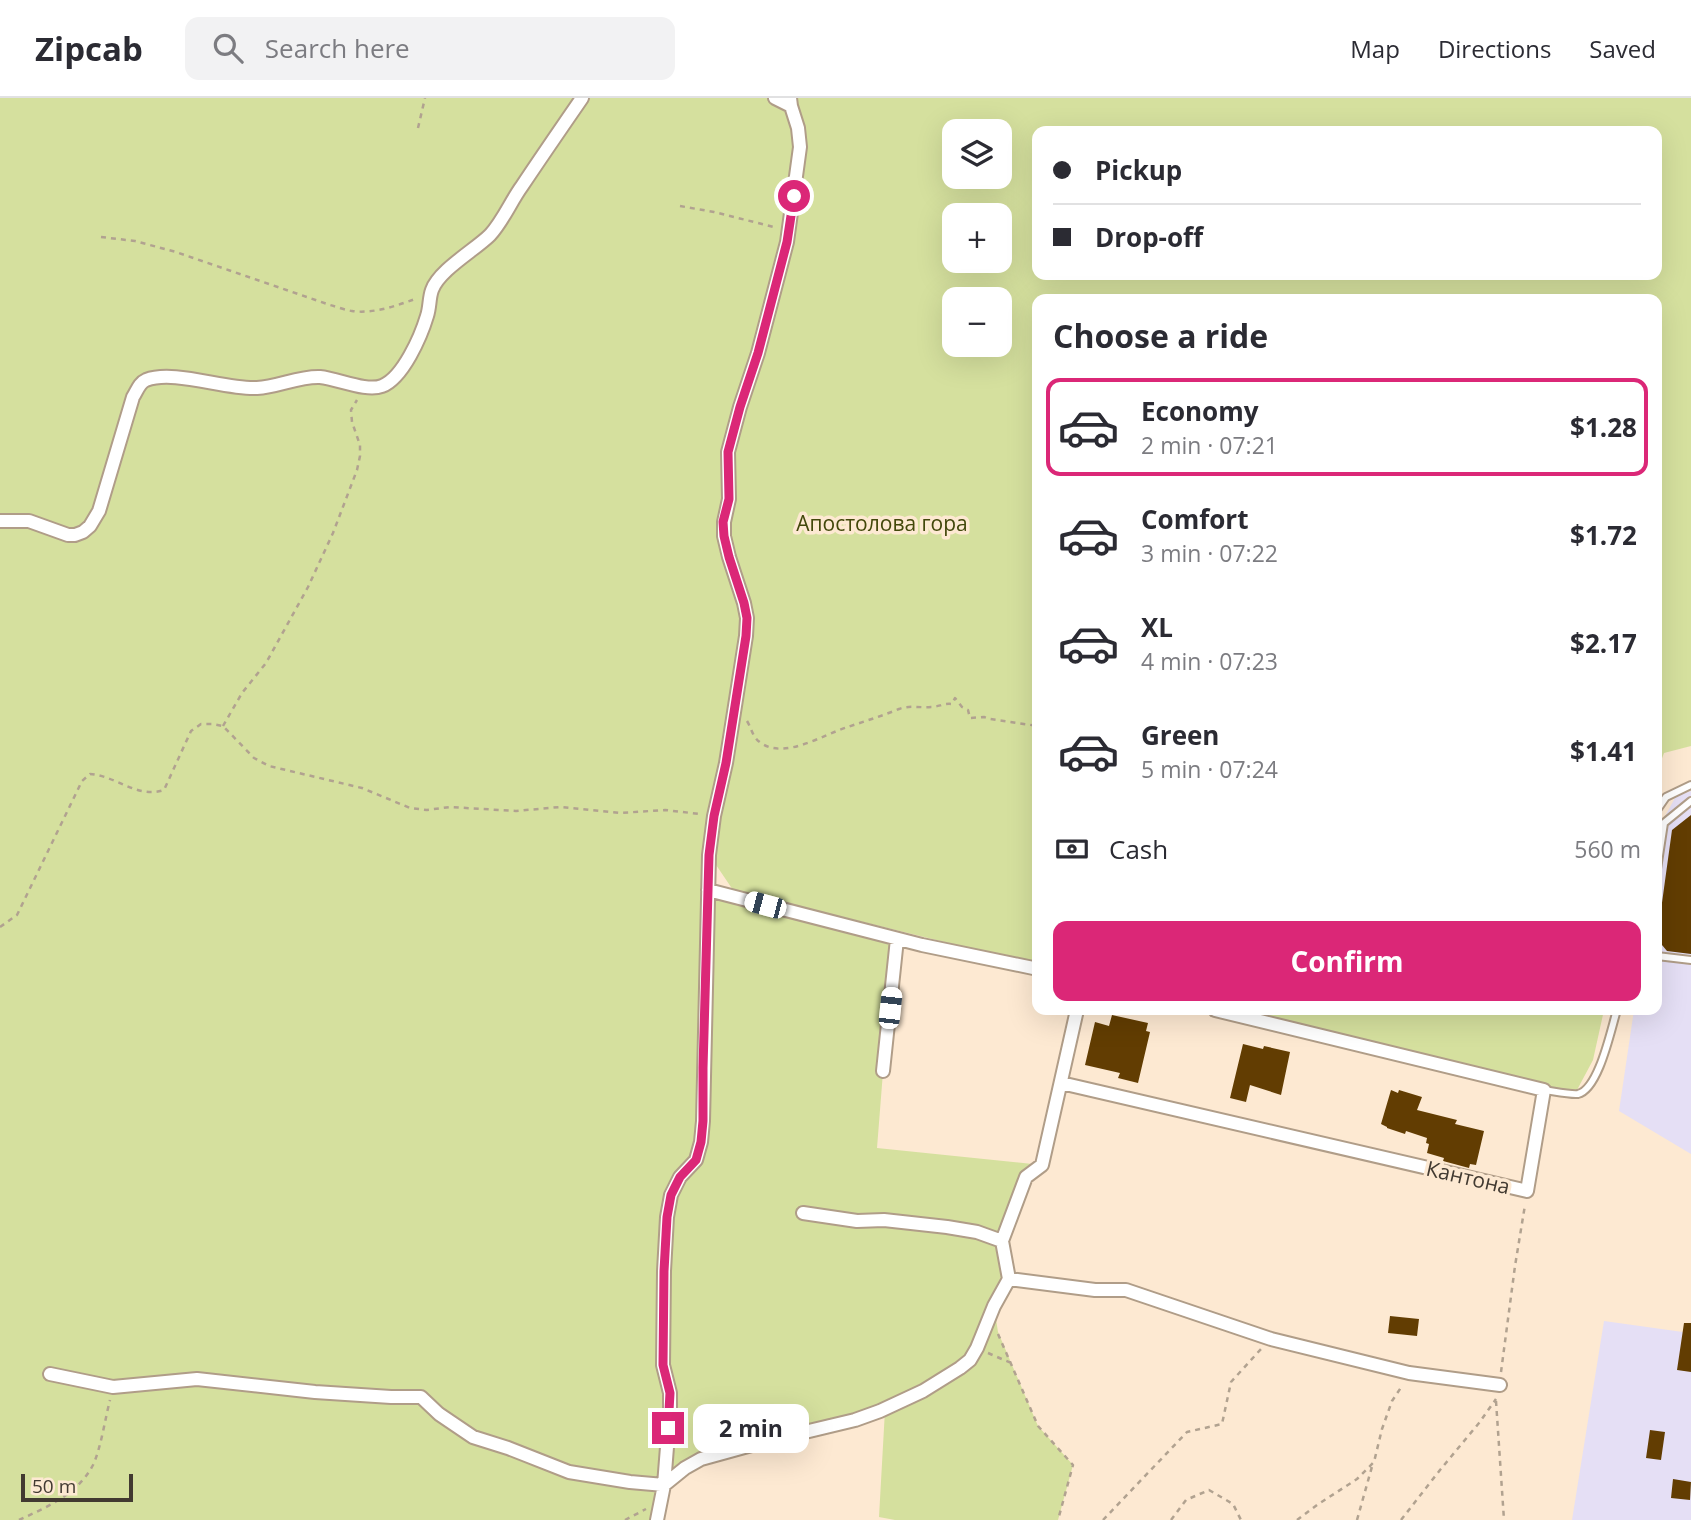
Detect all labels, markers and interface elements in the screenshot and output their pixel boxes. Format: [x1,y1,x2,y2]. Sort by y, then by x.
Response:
search box [185,17,675,80]
text: Zipcab [35,26,143,71]
icon: search [209,29,247,67]
text: Search here [265,30,410,66]
text: Map [1350,32,1400,65]
text: Directions [1438,32,1551,65]
text: Saved [1589,32,1656,65]
map controls [942,119,1012,357]
button: layers [942,119,1012,189]
text: Pickup [1095,152,1182,188]
route start [778,180,810,212]
button: + [942,203,1012,273]
text: Drop-off [1095,219,1203,255]
button: − [942,287,1012,357]
text: Choose a ride [1053,314,1268,357]
text: Economy [1141,393,1259,429]
icon: car [1057,396,1120,459]
text: $1.28 [1570,409,1637,445]
text: 2 min · 07:21 [1141,429,1278,461]
text: Comfort [1141,501,1248,537]
icon: car [1057,504,1120,567]
park label: Апостолова гора [796,509,968,537]
text: $1.72 [1570,517,1637,553]
text: 3 min · 07:22 [1141,537,1278,569]
text: XL [1141,609,1173,645]
icon: car [1057,612,1120,675]
text: $2.17 [1570,625,1637,661]
text: 4 min · 07:23 [1141,645,1278,677]
text: Green [1141,717,1219,753]
icon: car [1057,720,1120,783]
text: $1.41 [1570,733,1637,769]
text: 5 min · 07:24 [1141,753,1278,785]
icon: cash [1053,830,1091,868]
text: Cash [1109,831,1168,867]
text: 560 m [1574,833,1641,865]
car [742,889,789,921]
button: Confirm [1053,921,1641,1001]
car [878,986,903,1030]
street label: Кантона [1424,1154,1513,1200]
callout: 2 min [692,1404,808,1452]
route end [652,1412,684,1444]
text: 2 min [719,1412,783,1444]
scale bar [21,1471,133,1503]
text: 50 m [32,1473,76,1499]

